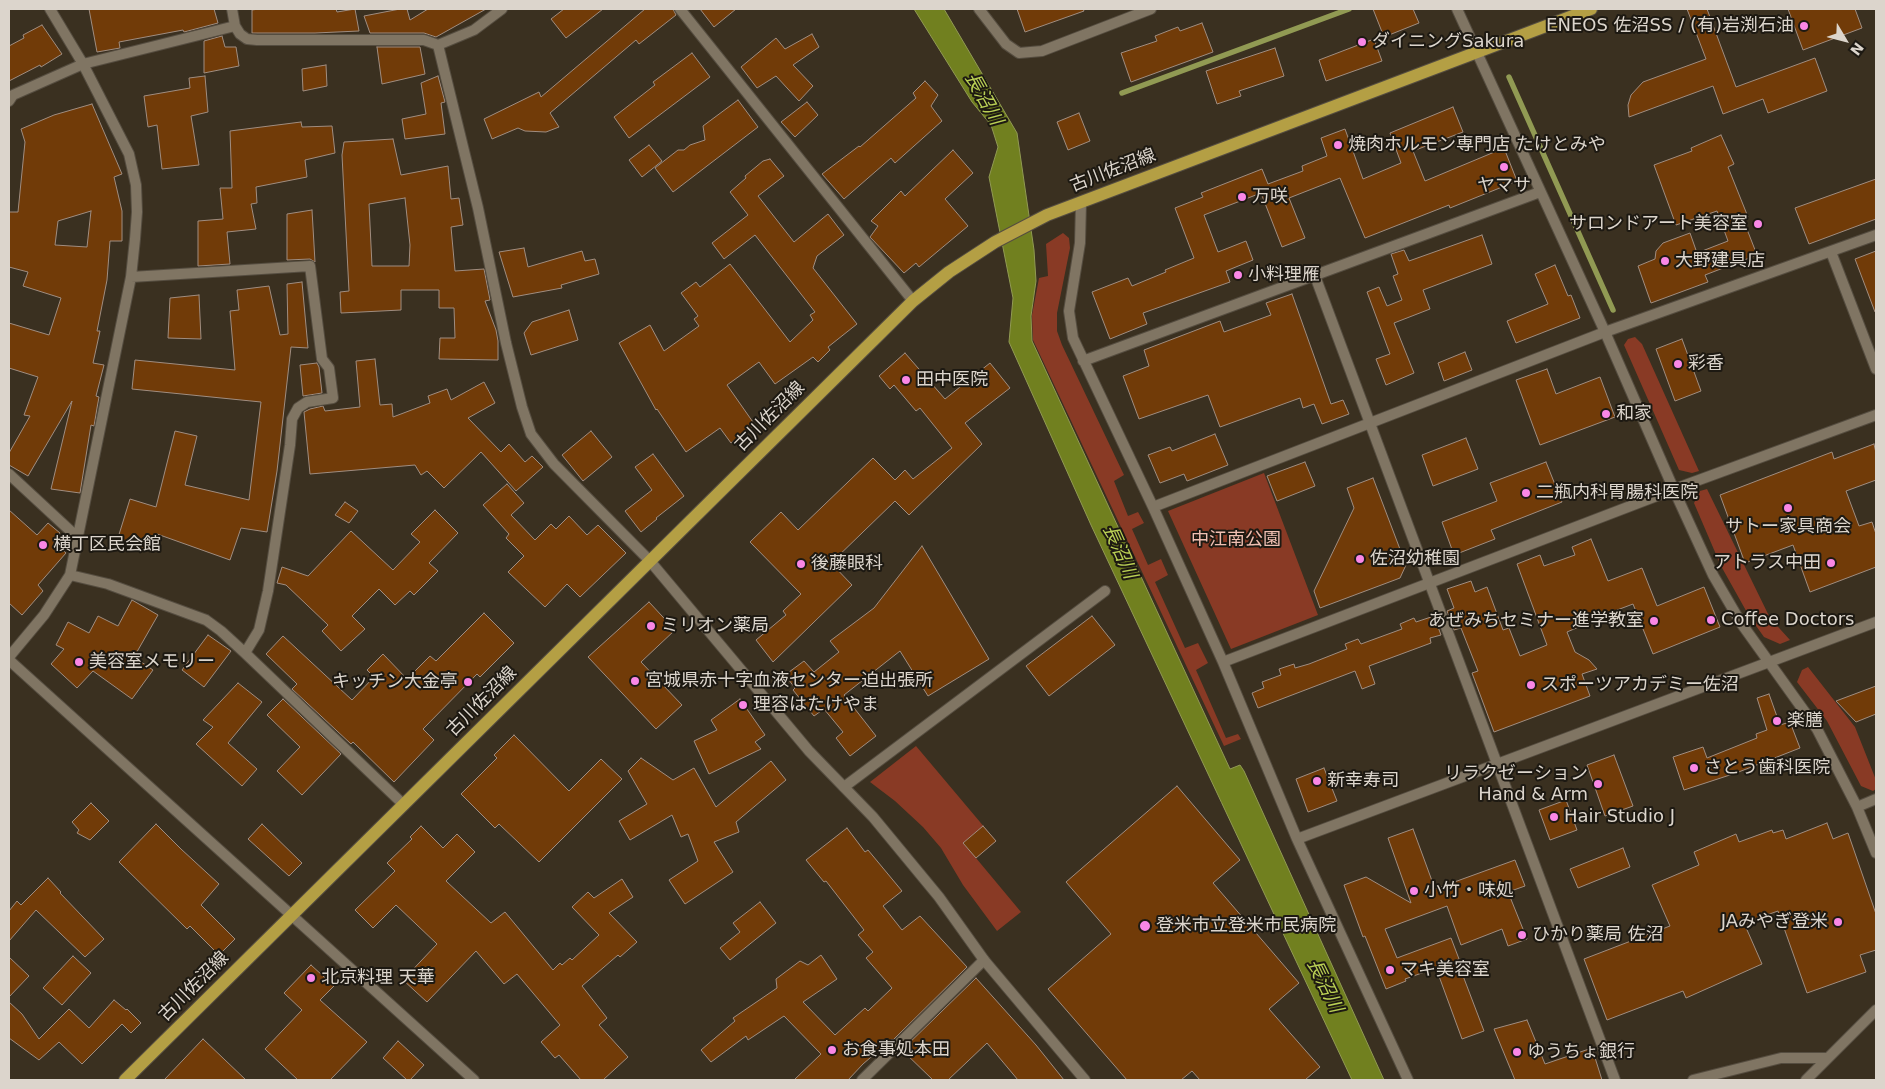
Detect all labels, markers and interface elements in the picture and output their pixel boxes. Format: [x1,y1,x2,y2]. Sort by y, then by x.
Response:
place label: ENEOS 佐沼SS / (有)岩渕石油 [1546,15,1794,37]
north arrow [1820,15,1870,65]
marker: ENEOS 佐沼SS / (有)岩渕石油 [1798,20,1810,32]
place label: ダイニングSakura [1372,31,1524,53]
marker: ダイニングSakura [1356,36,1368,48]
text: N [1847,40,1867,59]
water label: 長沼川 [959,69,1007,129]
place label: 焼肉ホルモン専門店 たけとみや [1348,134,1606,156]
marker: 焼肉ホルモン専門店 たけとみや [1332,139,1344,151]
street label: 古川佐沼線 [1067,145,1159,197]
marker: ヤマサ [1498,161,1510,173]
place label: ヤマサ [1477,175,1531,197]
place label: 万咲 [1252,186,1288,208]
marker: 万咲 [1236,191,1248,203]
place label: サロンドアート美容室 [1569,213,1748,235]
marker: サロンドアート美容室 [1752,218,1764,230]
place label: 大野建具店 [1675,250,1765,272]
marker: 大野建具店 [1659,255,1671,267]
place label: 小料理雁 [1248,264,1320,286]
marker: 小料理雁 [1232,269,1244,281]
place label: 彩香 [1688,353,1724,375]
marker: 彩香 [1672,358,1684,370]
place label: 田中医院 [916,369,988,391]
marker: 田中医院 [900,374,912,386]
street label: 古川佐沼線 [731,378,809,456]
place label: 和家 [1616,403,1652,425]
marker: 和家 [1600,408,1612,420]
place label: 二瓶内科胃腸科医院 [1536,482,1698,504]
marker: 二瓶内科胃腸科医院 [1520,487,1532,499]
marker: サトー家具商会 [1782,502,1794,514]
place label: サトー家具商会 [1725,516,1851,538]
water label: 長沼川 [1097,521,1141,583]
park label: 中江南公園 [1191,529,1281,551]
place label: 横丁区民会館 [53,534,161,556]
marker: 横丁区民会館 [37,539,49,551]
place label: 佐沼幼稚園 [1370,548,1460,570]
place label: アトラス中田 [1713,552,1821,574]
place label: 後藤眼科 [811,553,883,575]
marker: 佐沼幼稚園 [1354,553,1366,565]
marker: アトラス中田 [1825,557,1837,569]
marker: 後藤眼科 [795,558,807,570]
place label: Coffee Doctors [1721,609,1854,631]
place label: あぜみちセミナー進学教室 [1428,610,1644,632]
marker: Coffee Doctors [1705,614,1717,626]
place label: ミリオン薬局 [661,615,769,637]
marker: あぜみちセミナー進学教室 [1648,615,1660,627]
marker: ミリオン薬局 [645,620,657,632]
place label: 美容室メモリー [89,651,215,673]
marker: 美容室メモリー [73,656,85,668]
street label: 古川佐沼線 [443,663,521,741]
place label: 宮城県赤十字血液センター迫出張所 [645,670,933,692]
place label: キッチン大金亭 [332,671,458,693]
place label: スポーツアカデミー佐沼 [1541,674,1739,696]
marker: 宮城県赤十字血液センター迫出張所 [629,675,641,687]
marker: キッチン大金亭 [462,676,474,688]
marker: スポーツアカデミー佐沼 [1525,679,1537,691]
place label: 理容はたけやま [753,694,879,716]
marker: 理容はたけやま [737,699,749,711]
place label: 楽膳 [1787,710,1823,732]
marker: 楽膳 [1771,715,1783,727]
place label: さとう歯科医院 [1704,757,1830,779]
marker: さとう歯科医院 [1688,762,1700,774]
place label: リラクゼーション Hand & Arm [1444,763,1588,806]
place label: 新幸寿司 [1327,770,1399,792]
marker: 新幸寿司 [1311,775,1323,787]
marker: リラクゼーション Hand & Arm [1592,778,1604,790]
place label: Hair Studio J [1564,806,1675,828]
marker: Hair Studio J [1548,811,1560,823]
place label: 小竹・味処 [1424,880,1514,902]
marker: 小竹・味処 [1408,885,1420,897]
place label: JAみやぎ登米 [1721,911,1828,933]
place label: 登米市立登米市民病院 [1156,915,1336,937]
marker: JAみやぎ登米 [1832,916,1844,928]
marker: 登米市立登米市民病院 [1138,919,1152,933]
place label: ひかり薬局 佐沼 [1532,924,1664,946]
marker: ひかり薬局 佐沼 [1516,929,1528,941]
street label: 古川佐沼線 [155,948,233,1026]
water label: 長沼川 [1301,955,1347,1017]
place label: マキ美容室 [1400,959,1490,981]
marker: マキ美容室 [1384,964,1396,976]
place label: 北京料理 天華 [321,967,435,989]
marker: 北京料理 天華 [305,972,317,984]
place label: お食事処本田 [842,1039,950,1061]
place label: ゆうちょ銀行 [1527,1041,1635,1063]
marker: お食事処本田 [826,1044,838,1056]
marker: ゆうちょ銀行 [1511,1046,1523,1058]

